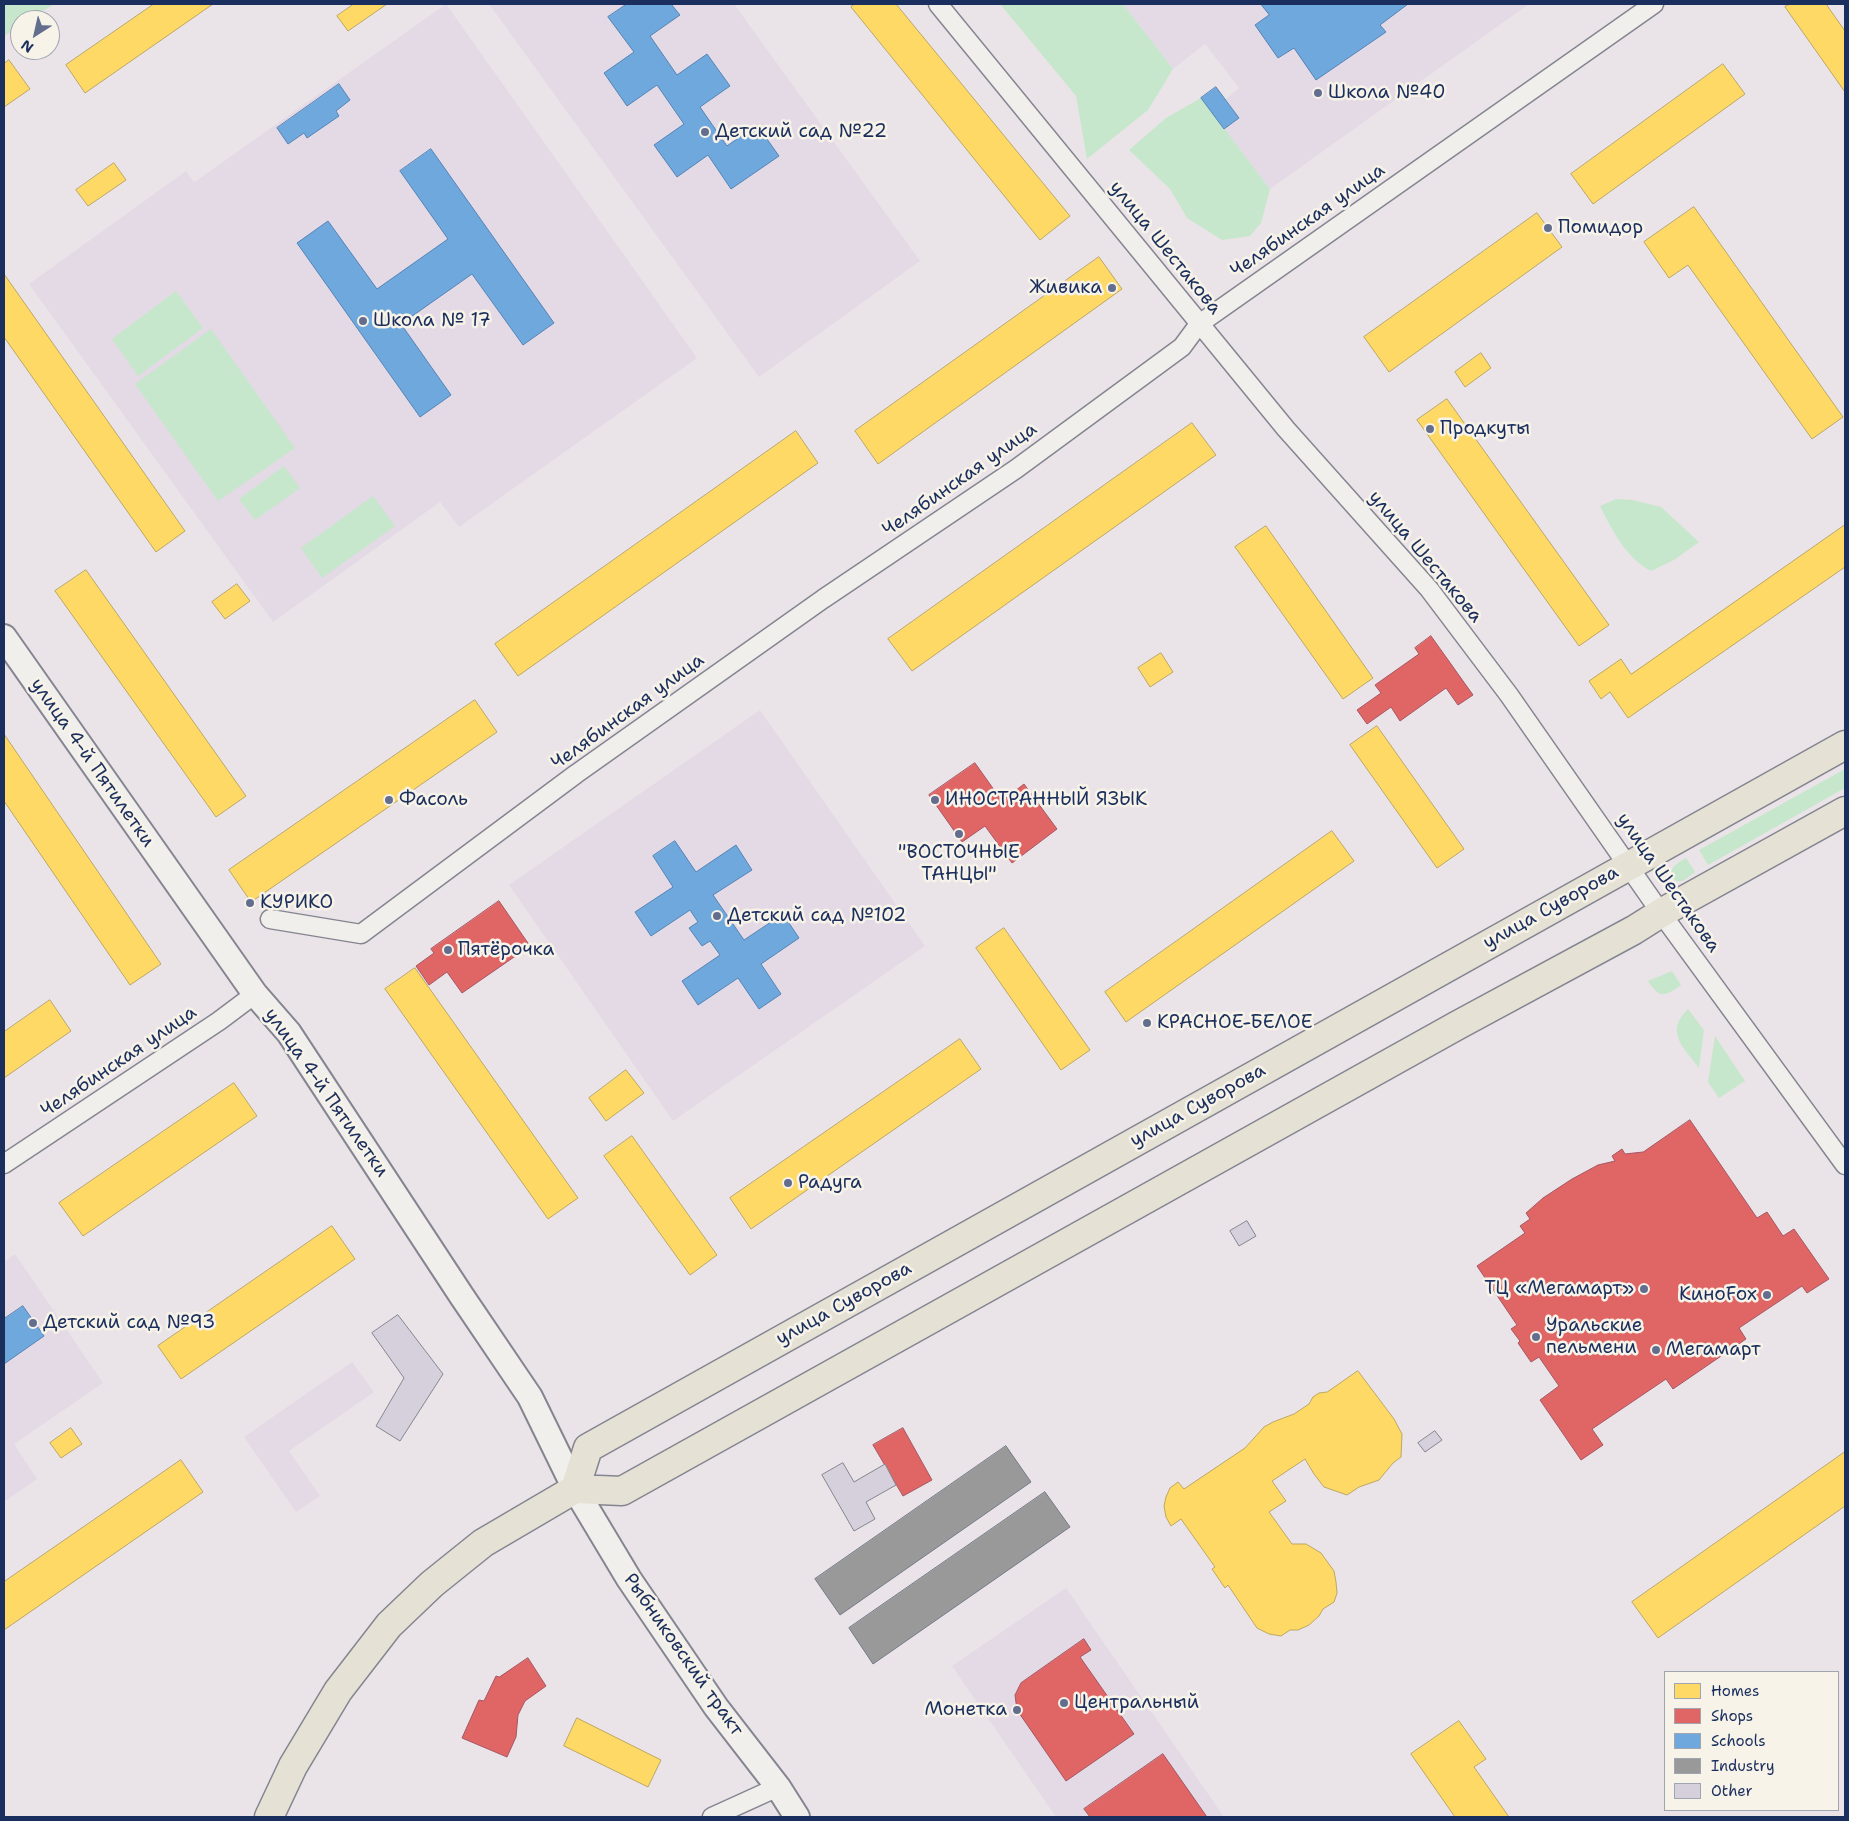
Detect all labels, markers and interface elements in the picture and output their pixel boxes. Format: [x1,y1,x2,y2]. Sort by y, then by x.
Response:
north arrow [10,10,60,60]
text: N [17,36,37,57]
place label: Школа №40 [1328,82,1445,104]
marker: Школа №40 [1312,87,1324,99]
place label: Детский сад №22 [715,121,887,143]
marker: Детский сад №22 [699,126,711,138]
street label: Челябинская улица [1226,159,1390,283]
street label: улица Шестакова [1104,177,1226,319]
place label: Помидор [1558,217,1643,239]
marker: Помидор [1542,222,1554,234]
place label: Живика [1029,277,1102,299]
marker: Живика [1106,282,1118,294]
place label: Школа № 17 [373,310,491,332]
marker: Школа № 17 [357,315,369,327]
street label: Челябинская улица [878,418,1042,542]
place label: Продкуты [1440,418,1530,440]
marker: Продкуты [1424,423,1436,435]
street label: улица Шестакова [1363,486,1487,628]
street label: Челябинская улица [547,649,709,775]
street label: улица 4-й Пятилетки [25,674,159,852]
place label: Фасоль [399,789,468,811]
place label: ИНОСТРАННЫЙ ЯЗЫК [945,789,1147,811]
marker: Фасоль [383,794,395,806]
marker: ИНОСТРАННЫЙ ЯЗЫК [929,794,941,806]
street label: улица Шестакова [1611,809,1725,957]
marker: "ВОСТОЧНЫЕ ТАНЦЫ" [953,828,965,840]
place label: "ВОСТОЧНЫЕ ТАНЦЫ" [898,842,1020,886]
street label: улица Суворова [1479,861,1623,955]
place label: КУРИКО [260,892,333,914]
marker: КУРИКО [244,897,256,909]
place label: Детский сад №102 [727,905,906,927]
marker: Детский сад №102 [711,910,723,922]
place label: Пятёрочка [458,939,554,961]
marker: Пятёрочка [442,944,454,956]
street label: Челябинская улица [37,1001,201,1123]
street label: улица 4-й Пятилетки [259,1004,393,1182]
place label: КРАСНОЕ-БЕЛОЕ [1157,1012,1313,1034]
marker: КРАСНОЕ-БЕЛОЕ [1141,1017,1153,1029]
street label: улица Суворова [1126,1059,1270,1153]
place label: Радуга [798,1172,862,1194]
marker: Радуга [782,1177,794,1189]
street label: улица Суворова [772,1257,916,1351]
place label: ТЦ «Мегамарт» [1484,1278,1634,1300]
marker: ТЦ «Мегамарт» [1638,1283,1650,1295]
place label: КиноFox [1679,1284,1757,1306]
marker: КиноFox [1761,1289,1773,1301]
place label: Детский сад №93 [43,1312,215,1334]
place label: Уральские пельмени [1546,1315,1643,1359]
marker: Детский сад №93 [27,1317,39,1329]
marker: Уральские пельмени [1530,1331,1542,1343]
place label: Мегамарт [1666,1339,1761,1361]
marker: Мегамарт [1650,1344,1662,1356]
street label: Рыбниковский тракт [618,1569,748,1741]
legend [1664,1671,1839,1811]
text: Homes [1711,1681,1759,1701]
place label: Центральный [1074,1692,1199,1714]
marker: Центральный [1058,1697,1070,1709]
place label: Монетка [924,1699,1007,1721]
marker: Монетка [1011,1704,1023,1716]
text: Shops [1711,1706,1753,1726]
text: Schools [1711,1731,1766,1751]
text: Industry [1711,1756,1775,1776]
text: Other [1711,1781,1753,1801]

